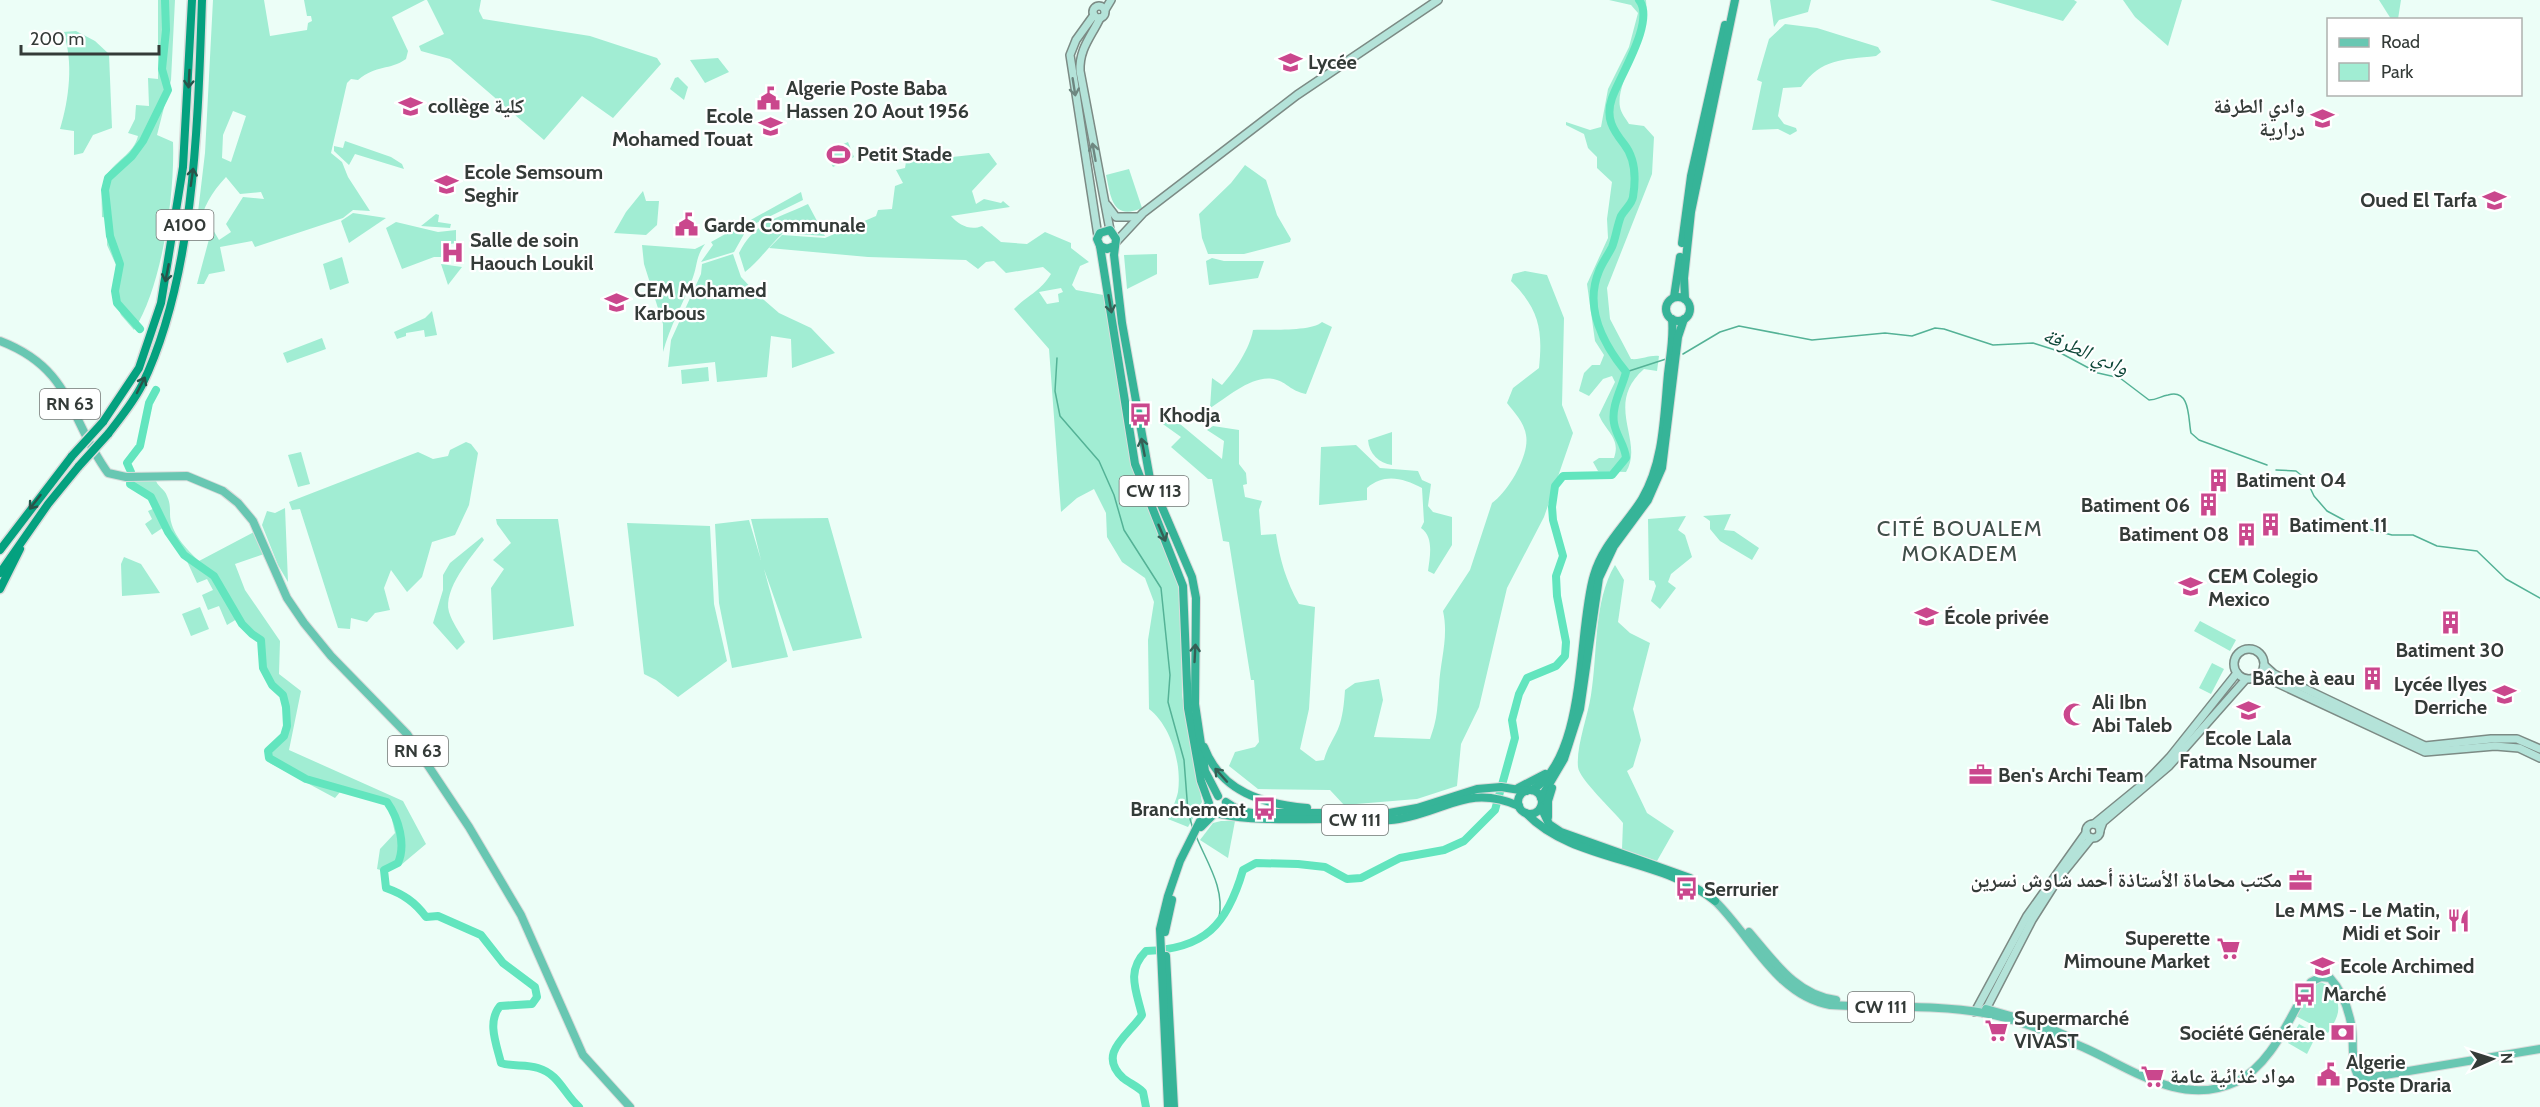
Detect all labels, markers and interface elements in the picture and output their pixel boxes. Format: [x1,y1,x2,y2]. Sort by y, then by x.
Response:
scale bar [21,18,159,56]
legend [2327,18,2522,96]
text: 200 m [30,28,84,50]
text: Road [2381,31,2420,53]
school or university icon: Lycée [1277,49,1303,75]
place label: Lycée [1308,50,1357,74]
text: Park [2381,61,2414,83]
one-way arrow [183,69,194,89]
place label: Algerie Poste Baba Hassen 20 Aout 1956 [786,76,969,123]
one-way arrow [1069,77,1080,97]
public building icon: Algerie Poste Baba Hassen 20 Aout 1956 [755,86,781,112]
school or university icon: collège كلية [397,93,423,119]
place label: collège كلية [428,94,524,118]
place label: وادي الطرفة درارية [2214,94,2305,141]
place label: Ecole Mohamed Touat [612,104,753,151]
school or university icon: وادي الطرفة درارية [2310,105,2336,131]
school or university icon: Ecole Mohamed Touat [758,114,784,140]
sports icon: Petit Stade [826,141,852,167]
place label: Petit Stade [857,142,952,166]
one-way arrow [1088,143,1099,163]
place label: Ecole Semsoum Seghir [464,160,603,207]
one-way arrow [186,167,197,187]
school or university icon: Ecole Semsoum Seghir [433,171,459,197]
school or university icon: Oued El Tarfa [2482,187,2508,213]
place label: Oued El Tarfa [2360,188,2477,212]
road number: A100 [156,210,213,240]
public building icon: Garde Communale [673,212,699,238]
place label: Garde Communale [704,213,865,237]
place label: Salle de soin Haouch Loukil [470,228,594,275]
hospital icon: Salle de soin Haouch Loukil [439,239,465,265]
one-way arrow [161,263,172,282]
place label: CEM Mohamed Karbous [634,278,767,325]
school or university icon: CEM Mohamed Karbous [603,289,629,315]
one-way arrow [1105,293,1116,313]
water label: وادي الطرفة [2038,322,2133,384]
one-way arrow [136,377,147,395]
road number: RN 63 [40,389,100,419]
bus stop icon: Khodja [1128,402,1154,428]
place label: Khodja [1159,403,1220,427]
one-way arrow [1137,438,1148,457]
building icon: Batiment 04 [2205,467,2231,493]
place label: Batiment 04 [2236,468,2347,492]
road number: CW 113 [1120,476,1188,506]
building icon: Batiment 06 [2195,492,2221,518]
place label: Batiment 06 [2081,493,2190,517]
one-way arrow [29,494,42,510]
building icon: Batiment 11 [2258,512,2284,538]
place label: Batiment 11 [2289,513,2388,537]
district label: CITÉ BOUALEM MOKADEM [1877,515,2043,567]
building icon: Batiment 08 [2234,521,2260,547]
place label: Batiment 08 [2119,522,2229,546]
one-way arrow [1157,524,1168,542]
place label: CEM Colegio Mexico [2208,564,2318,611]
school or university icon: CEM Colegio Mexico [2177,574,2203,600]
school or university icon: École privée [1913,604,1939,630]
place label: École privée [1944,605,2049,629]
building icon: Batiment 30 [2437,609,2463,635]
place label: Batiment 30 [2396,638,2504,662]
one-way arrow [1190,644,1201,663]
building icon: Bâche à eau [2360,665,2386,691]
place label: Bâche à eau [2252,666,2355,690]
place label: Lycée Ilyes Derriche [2394,672,2487,719]
school or university icon: Lycée Ilyes Derriche [2492,682,2518,708]
place label: Ali Ibn Abi Taleb [2092,690,2172,737]
school or university icon: Ecole Lala Fatma Nsoumer [2235,698,2261,724]
mosque icon: Ali Ibn Abi Taleb [2061,701,2087,727]
place label: Ecole Lala Fatma Nsoumer [2179,726,2317,773]
road number: RN 63 [388,736,448,766]
office icon: Ben's Archi Team [1967,762,1993,788]
place label: Ben's Archi Team [1998,763,2144,787]
one-way arrow [1214,767,1228,782]
bus stop icon: Branchement [1251,796,1277,822]
place label: Branchement [1130,797,1246,821]
road number: CW 111 [1322,805,1388,835]
place label: مكتب محاماة الأستاذة أحمد شاوش نسرين [1971,867,2282,893]
office icon: مكتب محاماة الأستاذة أحمد شاوش نسرين [2287,867,2313,893]
bus stop icon: Serrurier [1673,876,1699,902]
place label: Serrurier [1704,877,1779,901]
place label: Le MMS - Le Matin, Midi et Soir [2275,898,2440,945]
restaurant icon: Le MMS - Le Matin, Midi et Soir [2445,908,2471,934]
place label: Superette Mimoune Market [2064,926,2210,973]
supermarket icon: Superette Mimoune Market [2215,936,2241,962]
school or university icon: Ecole Archimed [2309,953,2335,979]
place label: Ecole Archimed [2340,954,2474,978]
bus stop icon: Marché [2292,981,2318,1007]
place label: Marché [2323,982,2386,1006]
road number: CW 111 [1848,992,1914,1022]
place label: Supermarché VIVAST [2014,1006,2129,1053]
supermarket icon: Supermarché VIVAST [1983,1017,2009,1043]
bank icon: Société Générale [2330,1020,2356,1046]
place label: Société Générale [2179,1021,2325,1045]
north arrow [2462,1029,2522,1089]
place label: Algerie Poste Draria [2346,1050,2451,1097]
text: N [2497,1052,2516,1064]
public building icon: Algerie Poste Draria [2315,1061,2341,1087]
supermarket icon: مواد غذائية عامة [2139,1063,2165,1089]
place label: مواد غذائية عامة [2170,1064,2295,1088]

